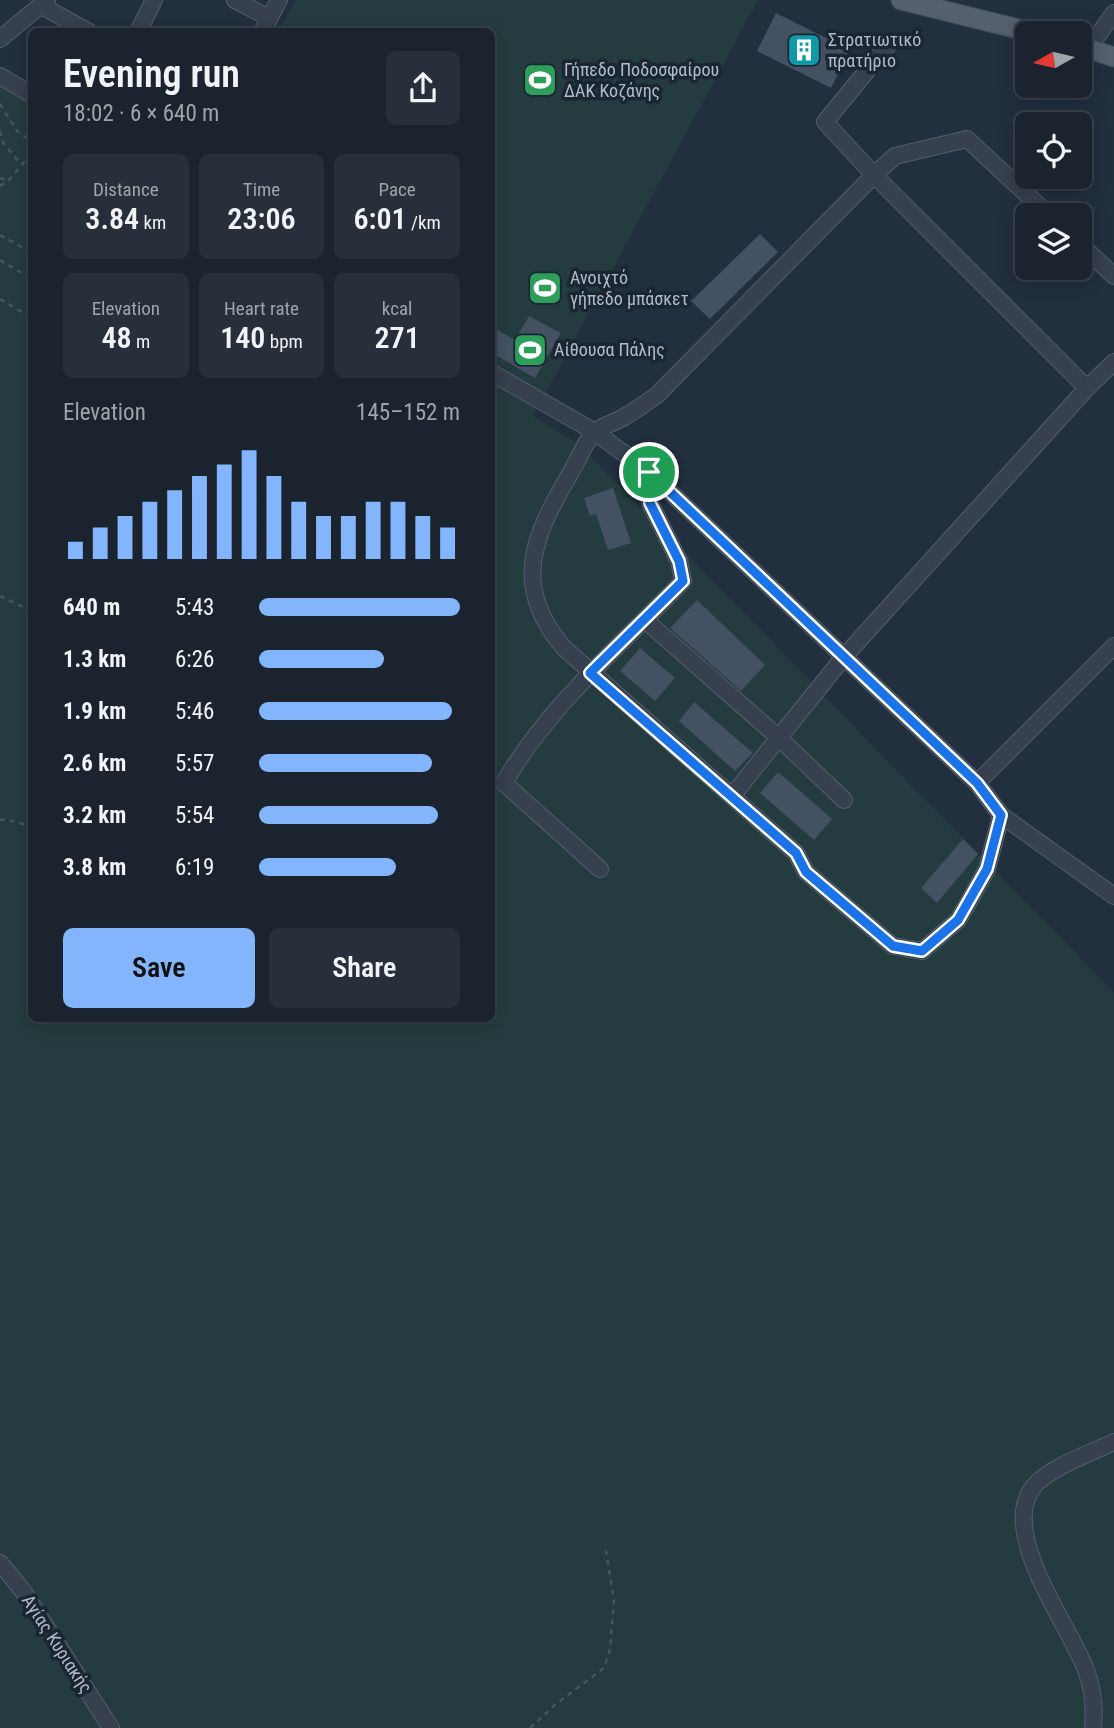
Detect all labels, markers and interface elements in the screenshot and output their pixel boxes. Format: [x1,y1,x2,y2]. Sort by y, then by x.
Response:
north arrow [1015,21,1092,98]
map controls [1015,21,1092,280]
place label: Στρατιωτικό πρατήριο [828,29,921,71]
building icon: Στρατιωτικό πρατήριο [785,31,823,69]
button: share [386,51,460,125]
text: Evening run [63,52,240,96]
place label: Γήπεδο Ποδοσφαίρου ΔΑΚ Κοζάνης [564,59,719,101]
sports icon: Γήπεδο Ποδοσφαίρου ΔΑΚ Κοζάνης [521,61,559,99]
text: 18:02 · 6 × 640 m [63,100,219,127]
button: locate [1015,112,1092,189]
text: Distance [93,178,159,201]
text: Time [243,178,280,201]
text: Pace [379,178,416,201]
text: 3.84 [85,201,139,236]
text: 23:06 [227,201,296,236]
text: 6:01 [353,201,407,236]
button: layers [1015,203,1092,280]
text: km [139,211,166,234]
text: /km [407,211,441,234]
place label: Ανοιχτό γήπεδο μπάσκετ [570,267,689,309]
sports icon: Ανοιχτό γήπεδο μπάσκετ [526,269,564,307]
text: Elevation [92,297,160,320]
text: Heart rate [224,297,299,320]
text: kcal [382,297,412,320]
text: 48 [101,320,132,355]
text: 140 [220,320,265,355]
text: 271 [375,320,420,355]
text: m [132,330,150,353]
text: bpm [265,330,303,353]
sports icon: Αίθουσα Πάλης [511,331,549,369]
place label: Αίθουσα Πάλης [554,339,665,360]
text: Elevation [63,399,146,426]
text: 145–152 m [356,399,460,426]
pin [619,442,679,502]
icon: arrive [630,453,668,491]
text: 640 m [63,594,120,621]
text: 5:43 [175,594,214,621]
text: 1.3 km [63,646,126,673]
text: 6:26 [175,646,214,673]
text: 1.9 km [63,698,126,725]
text: 5:46 [175,698,214,725]
text: 2.6 km [63,750,126,777]
text: 5:57 [175,750,214,777]
text: 3.2 km [63,802,126,829]
text: 5:54 [175,802,214,829]
text: 3.8 km [63,854,126,881]
text: 6:19 [175,854,214,881]
button: Save [63,928,255,1008]
button: Share [269,928,460,1008]
street label: Αγίας Κυριακής [18,1591,97,1697]

